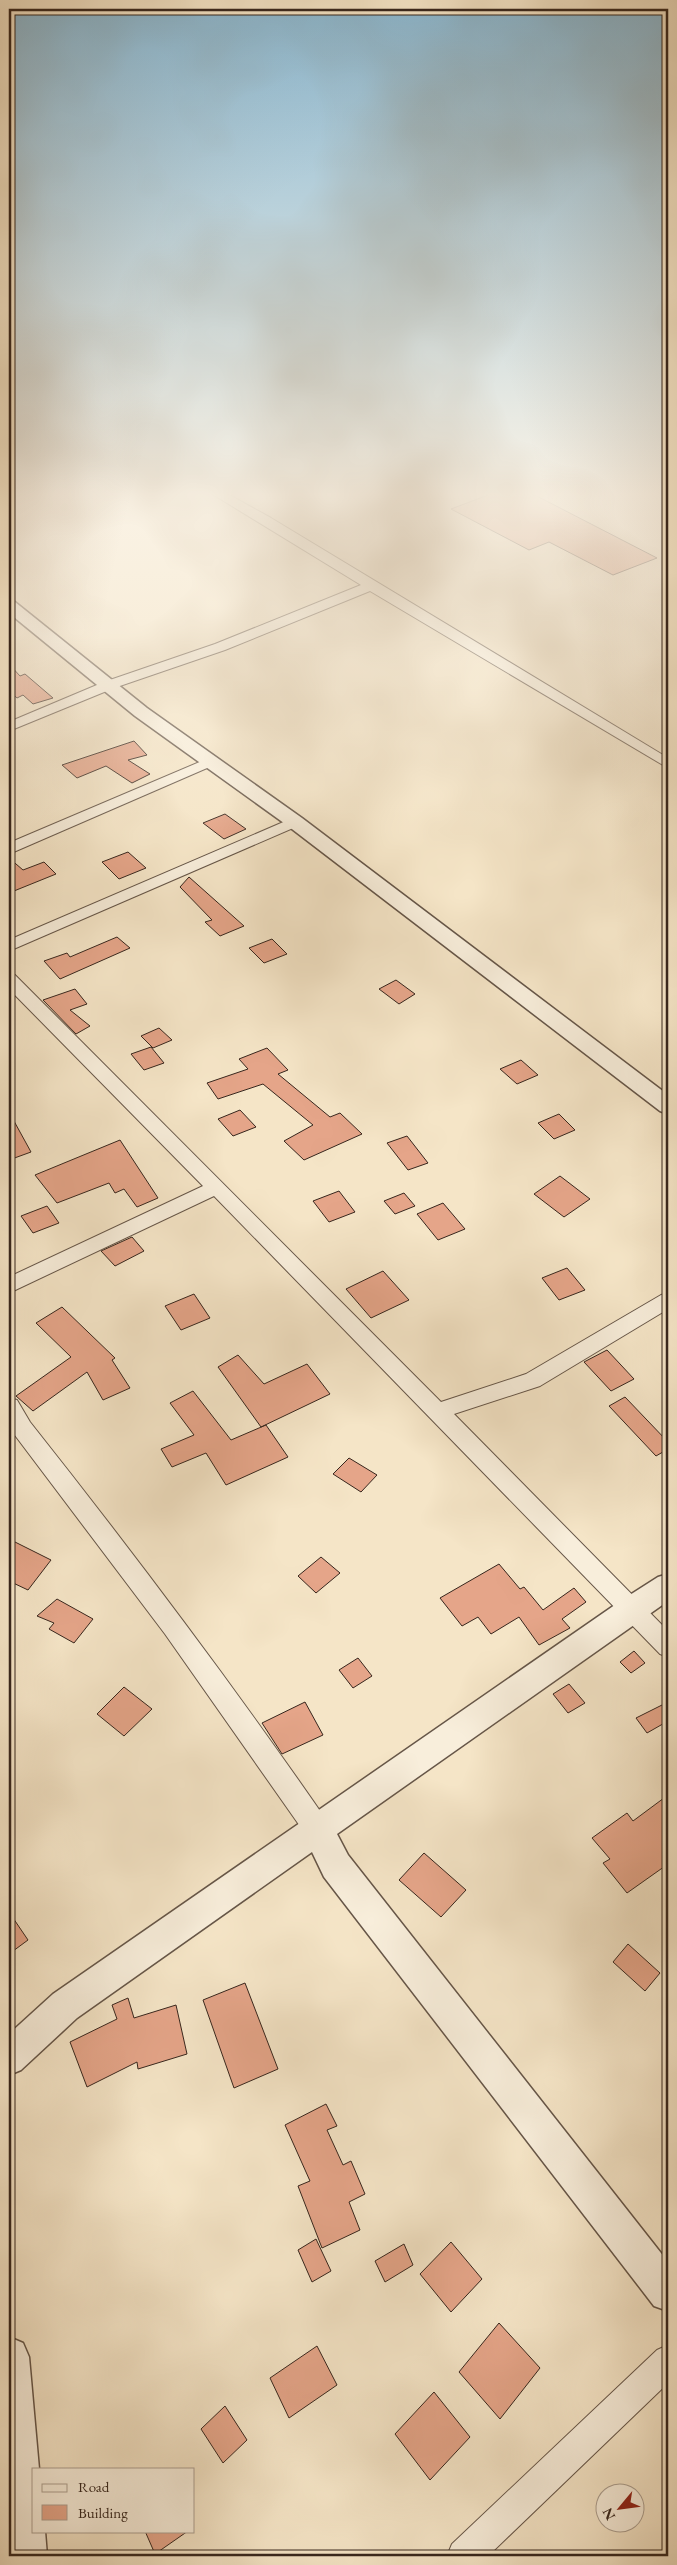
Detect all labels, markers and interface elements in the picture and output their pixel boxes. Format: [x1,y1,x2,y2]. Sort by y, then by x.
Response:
legend [32,2468,195,2532]
text: Road [78,2477,110,2496]
north arrow [594,2482,644,2532]
text: Building [78,2503,128,2522]
text: N [598,2504,619,2524]

